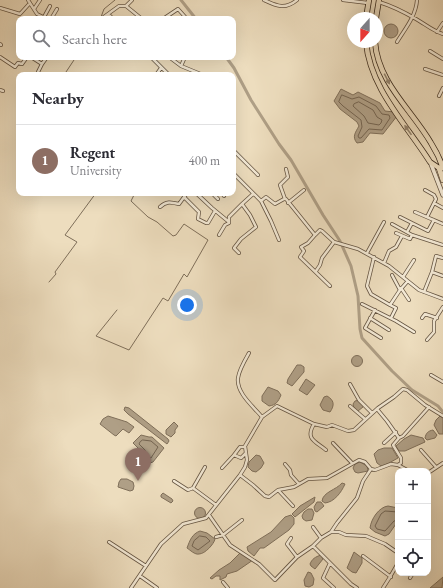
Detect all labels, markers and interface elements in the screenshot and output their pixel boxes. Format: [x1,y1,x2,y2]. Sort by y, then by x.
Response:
north arrow [347,12,383,48]
search box [16,16,236,60]
icon: search [30,27,52,49]
text: Search here [62,29,127,48]
one-way arrow [384,73,390,84]
text: Nearby [32,87,84,109]
one-way arrow [404,125,412,135]
text: Regent [70,143,115,162]
text: 1 [42,152,48,169]
text: 400 m [189,152,220,169]
text: University [70,162,122,179]
your location [177,295,197,315]
pin: 1 [125,448,151,481]
map controls [395,468,431,576]
button: + [395,468,431,504]
button: − [395,504,431,540]
button: locate [395,540,431,576]

